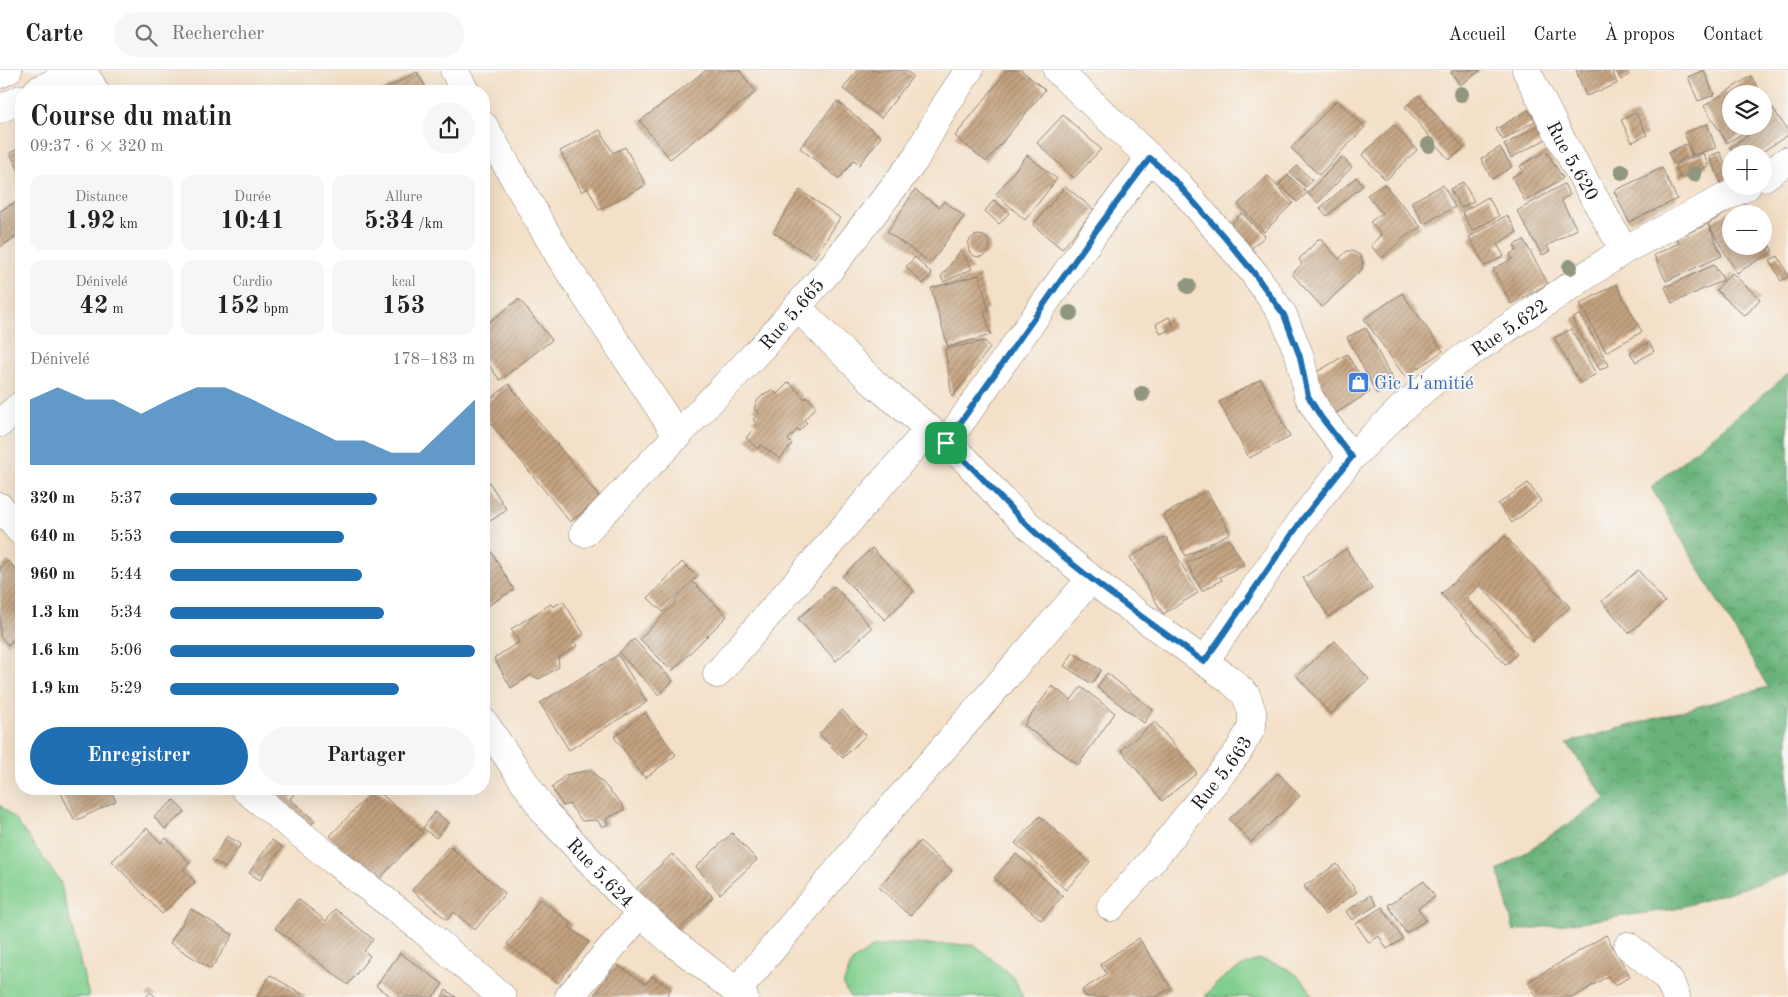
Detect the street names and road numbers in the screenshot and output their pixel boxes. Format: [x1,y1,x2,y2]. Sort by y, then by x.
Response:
street label: Rue 5.620 [1542,119,1601,204]
street label: Rue 5.665 [757,276,829,354]
street label: Rue 5.622 [1469,297,1552,361]
street label: Rue 5.663 [1189,734,1257,814]
street label: Rue 5.624 [562,836,636,912]

